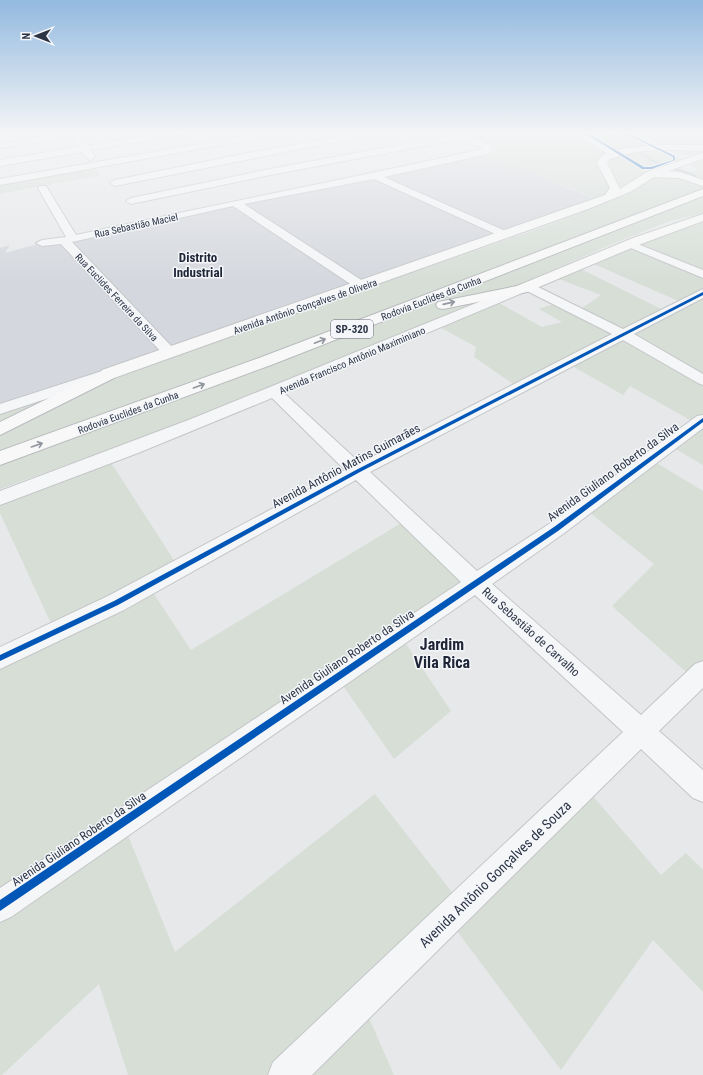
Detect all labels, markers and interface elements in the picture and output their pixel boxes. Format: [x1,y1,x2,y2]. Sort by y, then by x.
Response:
north arrow [16,16,56,56]
text: N [20,32,33,39]
street label: Rua Sebastião Maciel [93,211,179,240]
district label: Distrito Industrial [173,250,223,280]
street label: Rua Euclides Ferreira da Silva [73,251,160,344]
street label: Rodovia Euclides da Cunha [380,274,483,323]
street label: Avenida Antônio Gonçalves de Oliveira [232,277,379,336]
one-way arrow [442,299,455,307]
road number: SP-320 [331,320,373,338]
street label: Avenida Francisco Antônio Maximiniano [277,325,427,396]
one-way arrow [314,336,326,344]
one-way arrow [192,382,204,390]
street label: Rodovia Euclides da Cunha [76,389,180,436]
street label: Avenida Giuliano Roberto da Silva [545,419,682,524]
street label: Avenida Antônio Matins Guimarães [270,421,422,511]
one-way arrow [30,441,43,448]
street label: Rua Sebastião de Carvalho [479,584,583,680]
street label: Avenida Giuliano Roberto da Silva [277,607,417,707]
district label: Jardim Vila Rica [414,635,471,672]
street label: Avenida Giuliano Roberto da Silva [9,789,149,889]
street label: Avenida Antônio Gonçalves de Souza [416,797,574,951]

